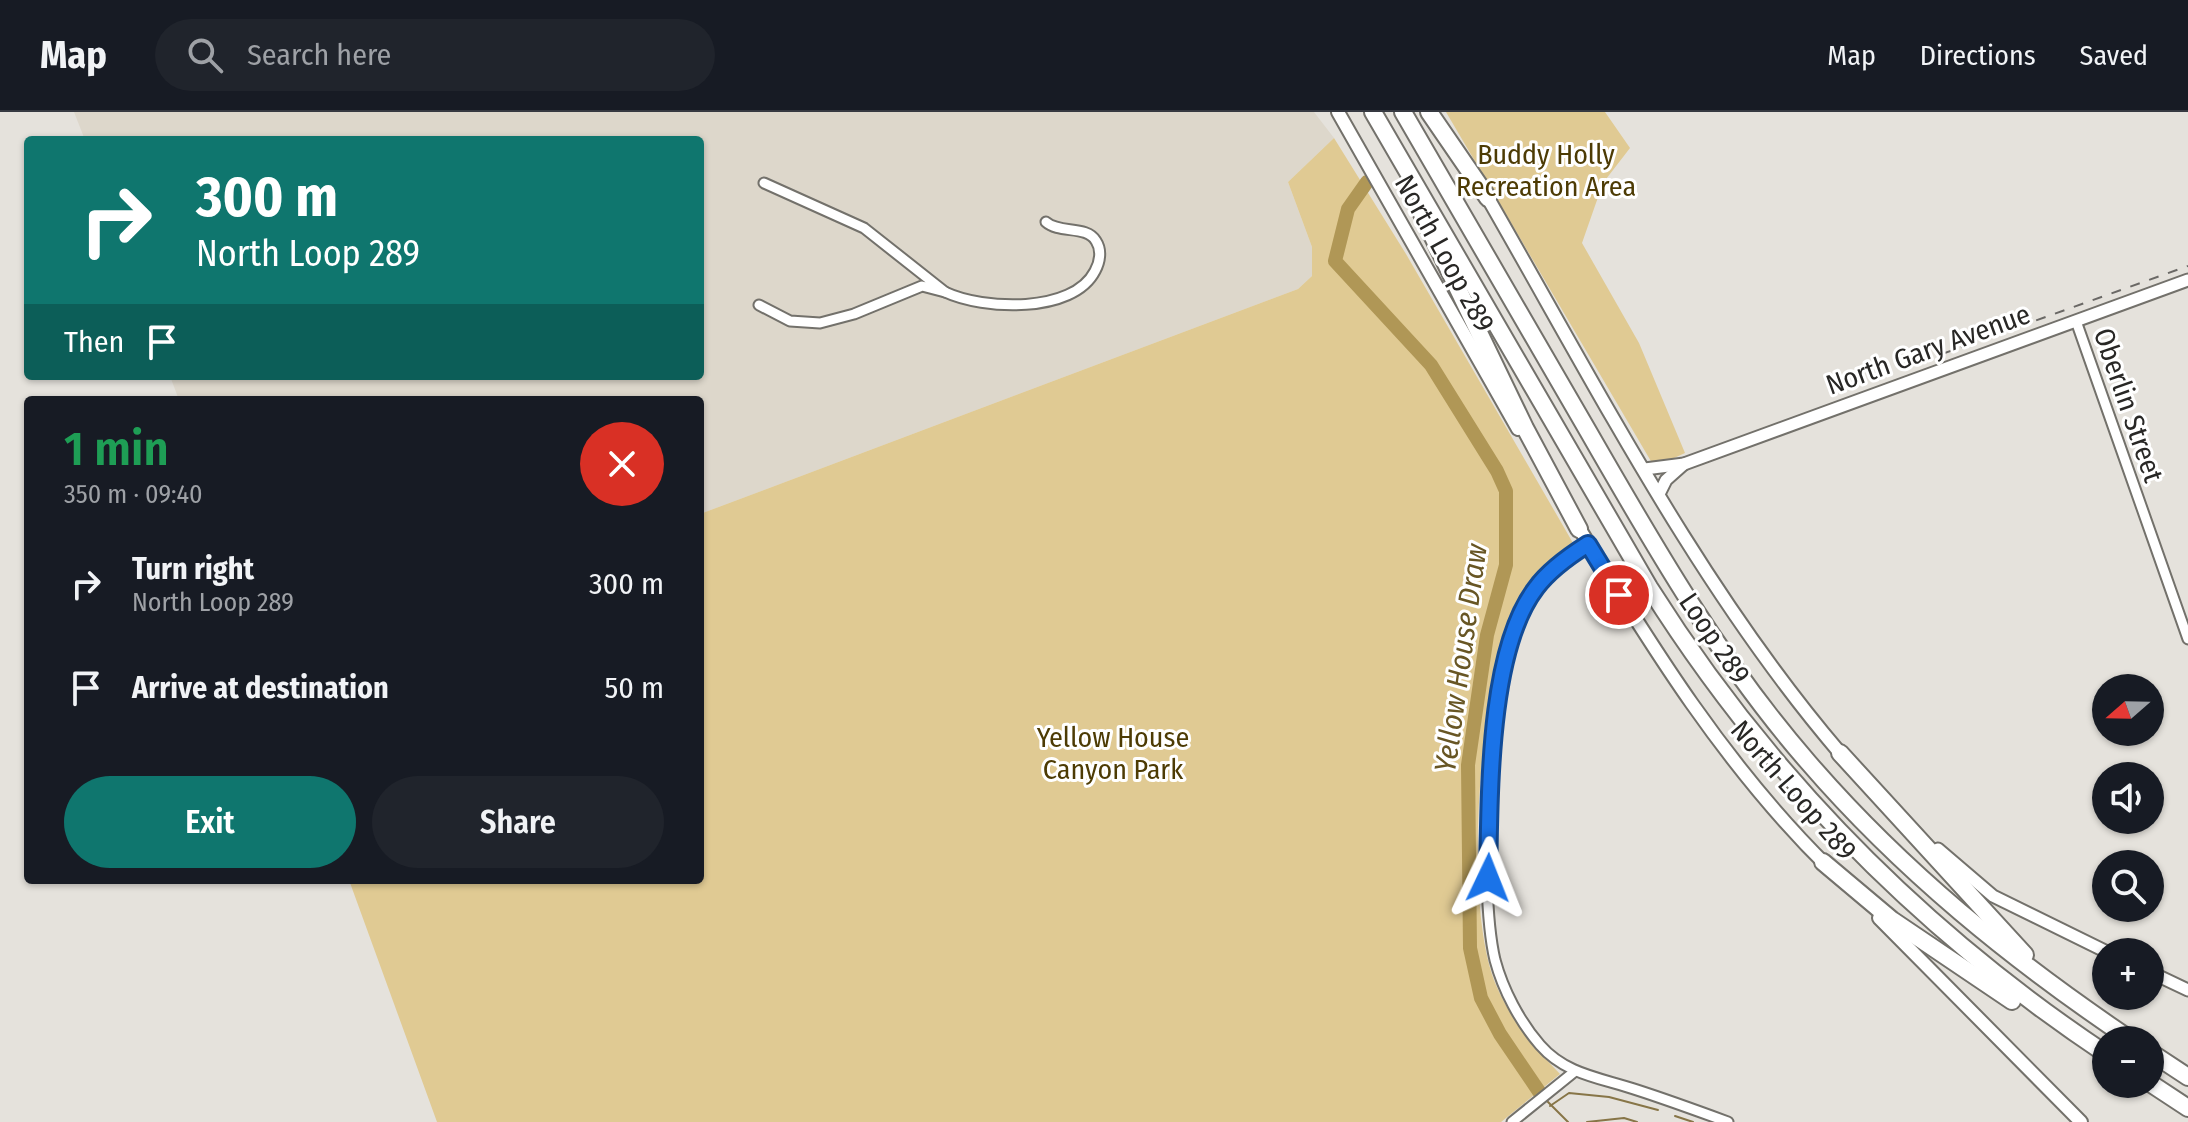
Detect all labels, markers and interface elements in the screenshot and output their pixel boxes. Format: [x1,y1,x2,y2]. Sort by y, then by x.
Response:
search box [155,19,715,91]
text: Map [40,32,107,78]
icon: search [183,33,227,77]
text: Search here [247,37,391,73]
text: Map [1827,39,1876,72]
text: Directions [1920,39,2036,72]
text: Saved [2080,39,2148,72]
park label: Buddy Holly Recreation Area [1456,138,1636,203]
text: 300 m [196,164,338,231]
icon: right [64,168,168,272]
street label: North Loop 289 [1388,169,1501,337]
text: North Loop 289 [196,232,420,276]
street label: North Gary Avenue [1822,297,2035,402]
icon: arrive [140,320,184,364]
text: Then [64,324,124,360]
street label: Oberlin Street [2087,324,2171,487]
text: 1 min [64,420,169,478]
button: close [580,422,664,506]
text: 350 m · 09:40 [64,479,203,510]
water label: Yellow House Draw [1427,541,1495,775]
text: Turn right [132,551,254,587]
pin [1585,561,1653,629]
icon: right [64,562,108,606]
text: 300 m [589,566,664,602]
icon: arrive [1597,573,1641,617]
text: North Loop 289 [132,587,294,618]
street label: Loop 289 [1672,587,1757,690]
icon: arrive [64,666,108,710]
text: Arrive at destination [132,670,389,706]
text: 50 m [604,670,664,706]
north arrow [2092,674,2164,746]
map controls [2092,674,2164,1098]
street label: North Loop 289 [1724,714,1863,867]
park label: Yellow House Canyon Park [1037,721,1189,786]
button: sound [2092,762,2164,834]
button: Exit [64,776,356,868]
button: Share [372,776,664,868]
position arrow [1446,836,1530,920]
button: search [2092,850,2164,922]
button: + [2092,938,2164,1010]
button: − [2092,1026,2164,1098]

